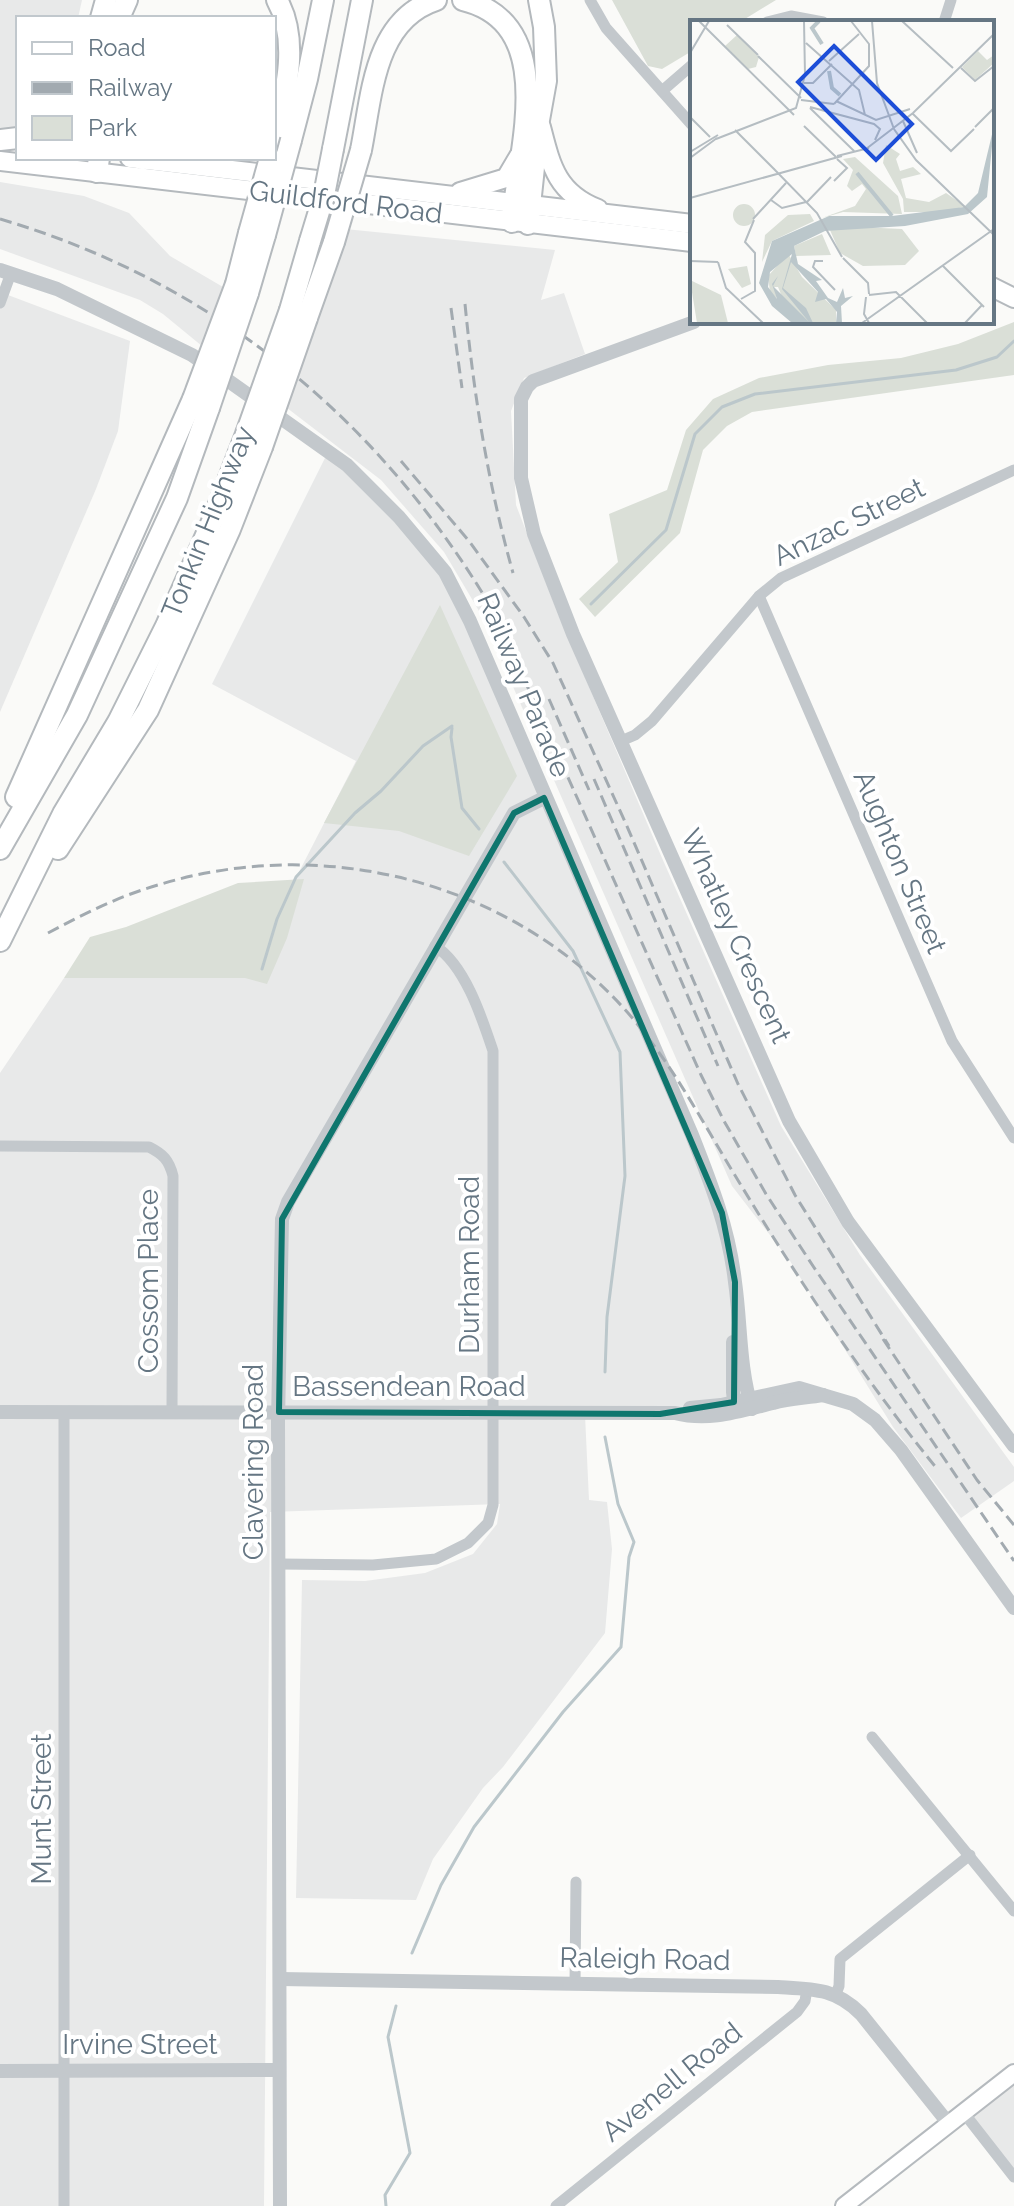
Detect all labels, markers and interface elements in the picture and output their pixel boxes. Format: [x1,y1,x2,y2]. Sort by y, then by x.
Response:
legend [16,16,276,160]
inset map [690,20,994,324]
text: Road [88,33,146,62]
text: Railway [88,73,173,102]
text: Park [88,113,137,142]
street label: Guildford Road [248,174,444,230]
street label: Tonkin Highway [155,421,261,623]
street label: Anzac Street [768,471,931,573]
street label: Railway Parade [470,588,578,782]
street label: Aughton Street [847,766,954,959]
street label: Whatley Crescent [674,824,798,1049]
street label: Durham Road [453,1176,486,1354]
street label: Cossom Place [132,1189,165,1373]
street label: Clavering Road [237,1364,270,1560]
street label: Bassendean Road [292,1370,526,1403]
street label: Munt Street [25,1733,58,1885]
street label: Raleigh Road [559,1941,731,1977]
street label: Avenell Road [595,2016,749,2148]
street label: Irvine Street [62,2028,218,2061]

